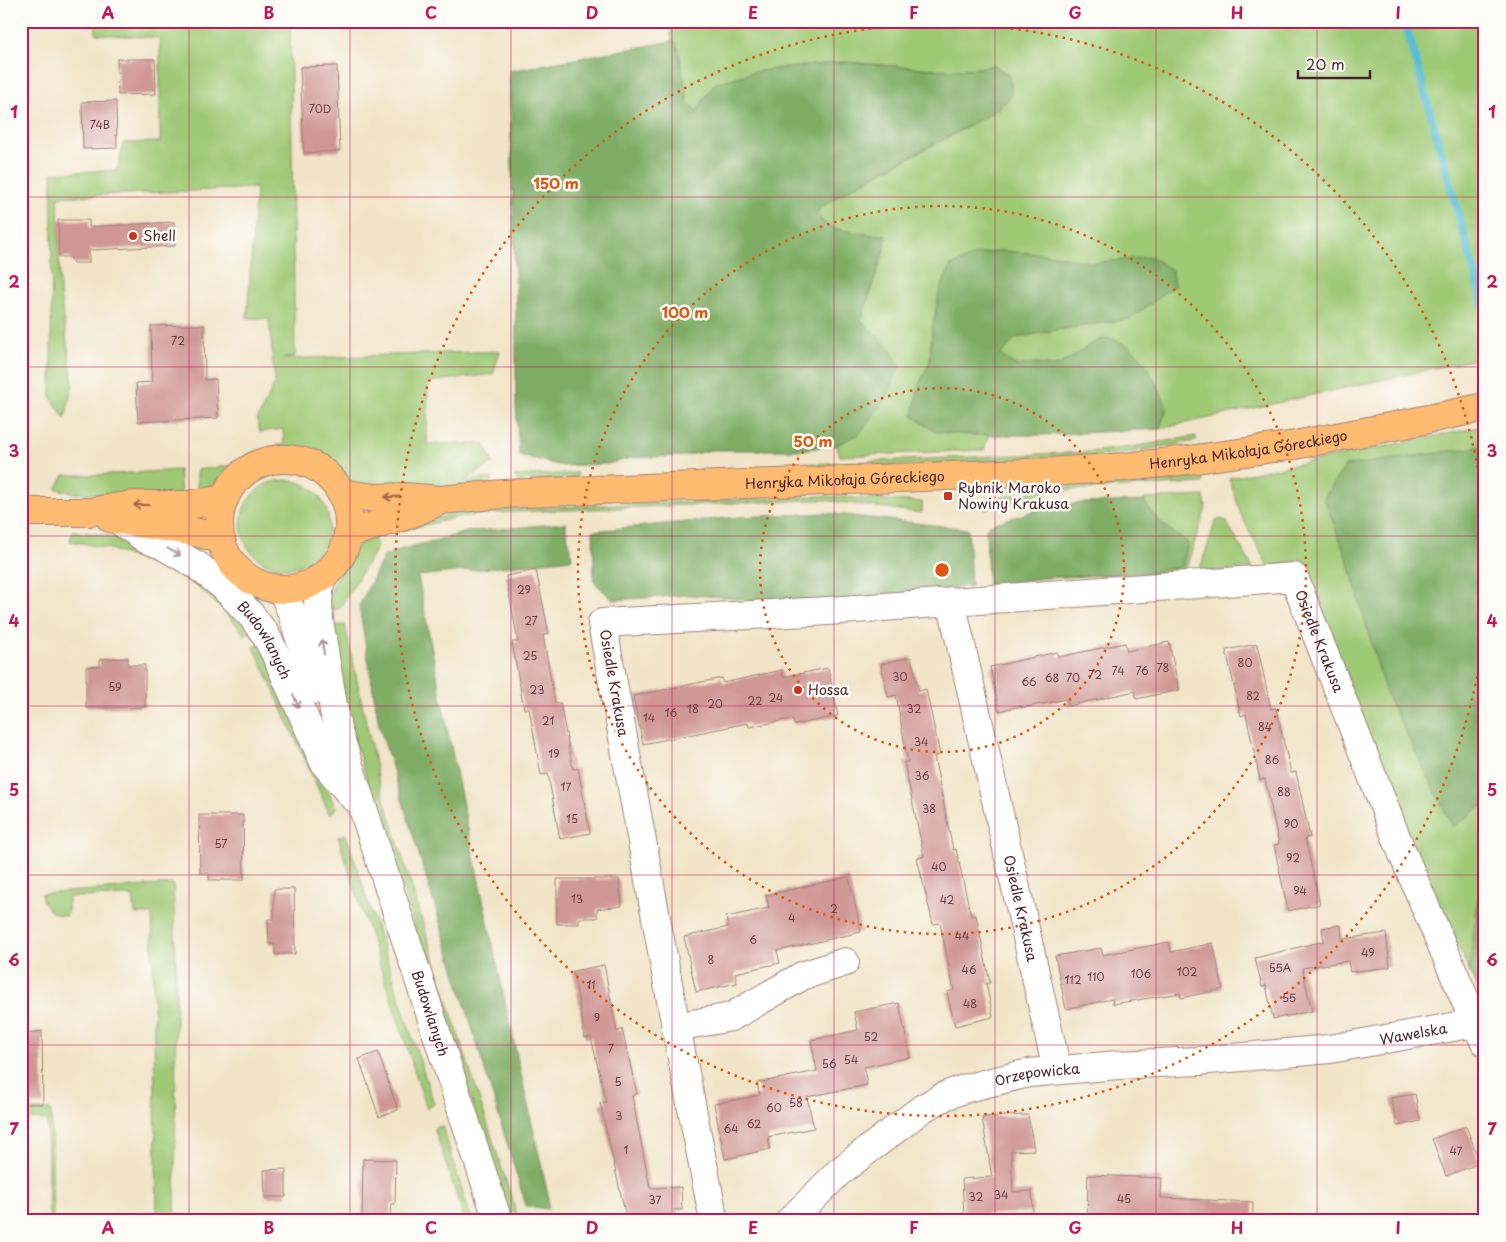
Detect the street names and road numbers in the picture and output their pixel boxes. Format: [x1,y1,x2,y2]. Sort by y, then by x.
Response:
street label: Henryka Mikołaja Góreckiego [1148,424,1349,474]
street label: Henryka Mikołaja Góreckiego [745,465,945,494]
street label: Osiedle Krakusa [1290,587,1349,696]
street label: Budowlanych [233,596,297,683]
street label: Osiedle Krakusa [595,628,634,738]
street label: Osiedle Krakusa [999,853,1043,964]
street label: Budowlanych [407,968,454,1059]
street label: Wawelska [1378,1017,1449,1050]
street label: Orzepowicka [992,1057,1081,1091]

